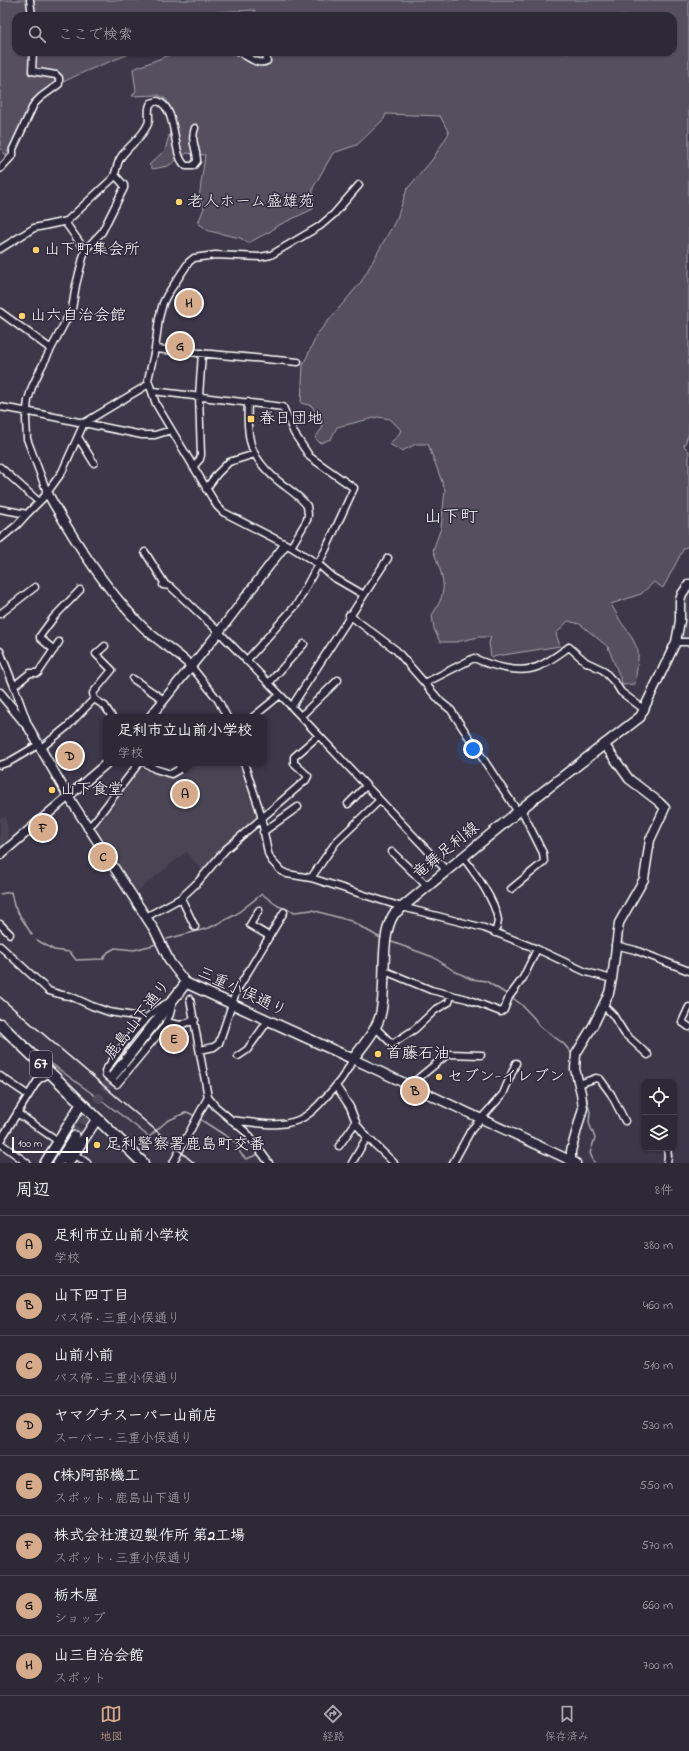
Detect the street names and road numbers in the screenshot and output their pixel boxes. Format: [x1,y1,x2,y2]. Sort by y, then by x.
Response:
street label: 竜舞足利線 [407,816,485,886]
street label: 三重小俣通り [193,961,291,1023]
street label: 鹿島山下通り [99,975,177,1065]
road number: 67 [30,1051,52,1077]

